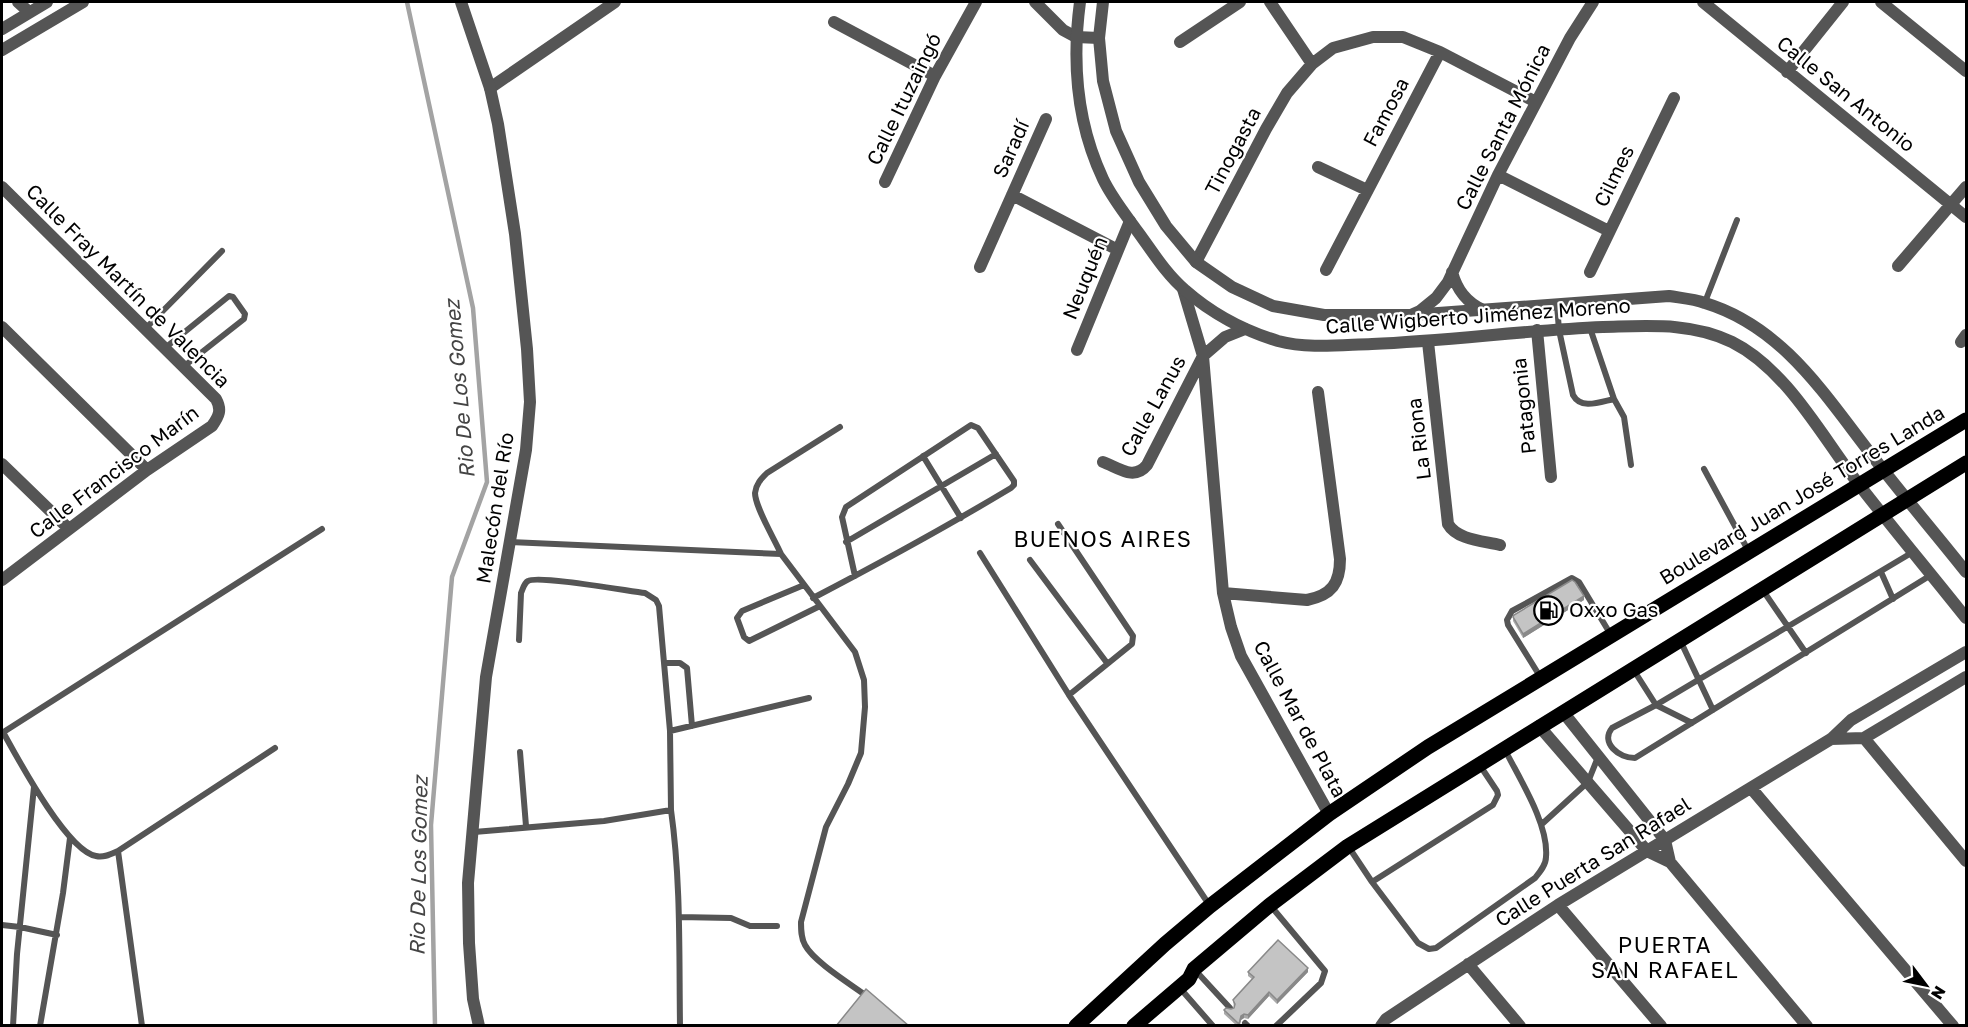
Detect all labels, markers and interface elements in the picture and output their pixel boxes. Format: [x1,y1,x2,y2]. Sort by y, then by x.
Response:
street label: Calle Ituzaingó [861,29,945,169]
street label: Calle San Antonio [1773,30,1920,156]
street label: Calle Santa Mónica [1450,39,1554,214]
street label: Famosa [1357,73,1413,150]
street label: Tinogasta [1199,103,1265,198]
street label: Saradí [987,115,1034,181]
street label: Cilmes [1588,141,1638,210]
street label: Calle Fray Martín de Valencia [22,178,236,392]
street label: Neuquén [1057,233,1112,323]
street label: Calle Wigberto Jiménez Moreno [1325,292,1631,338]
water label: Rio De Los Gomez [438,296,480,480]
street label: Calle Lanus [1114,351,1190,460]
street label: Patagonia [1506,357,1540,455]
street label: La Riona [1401,397,1435,482]
street label: Boulevard Juan José Torres Landa [1655,399,1948,589]
street label: Calle Francisco Marín [24,400,203,543]
street label: Malecón del Río [470,431,518,585]
district label: BUENOS AIRES [1014,525,1192,552]
fuel station icon: Oxxo Gas [1532,594,1564,626]
place label: Oxxo Gas [1569,597,1658,621]
street label: Calle Mar de Plata [1249,636,1352,801]
water label: Rio De Los Gomez [403,774,433,956]
street label: Calle Puerta San Rafael [1490,791,1695,931]
district label: PUERTA SAN RAFAEL [1591,931,1739,983]
north arrow [1896,955,1956,1015]
text: N [1927,982,1950,1003]

